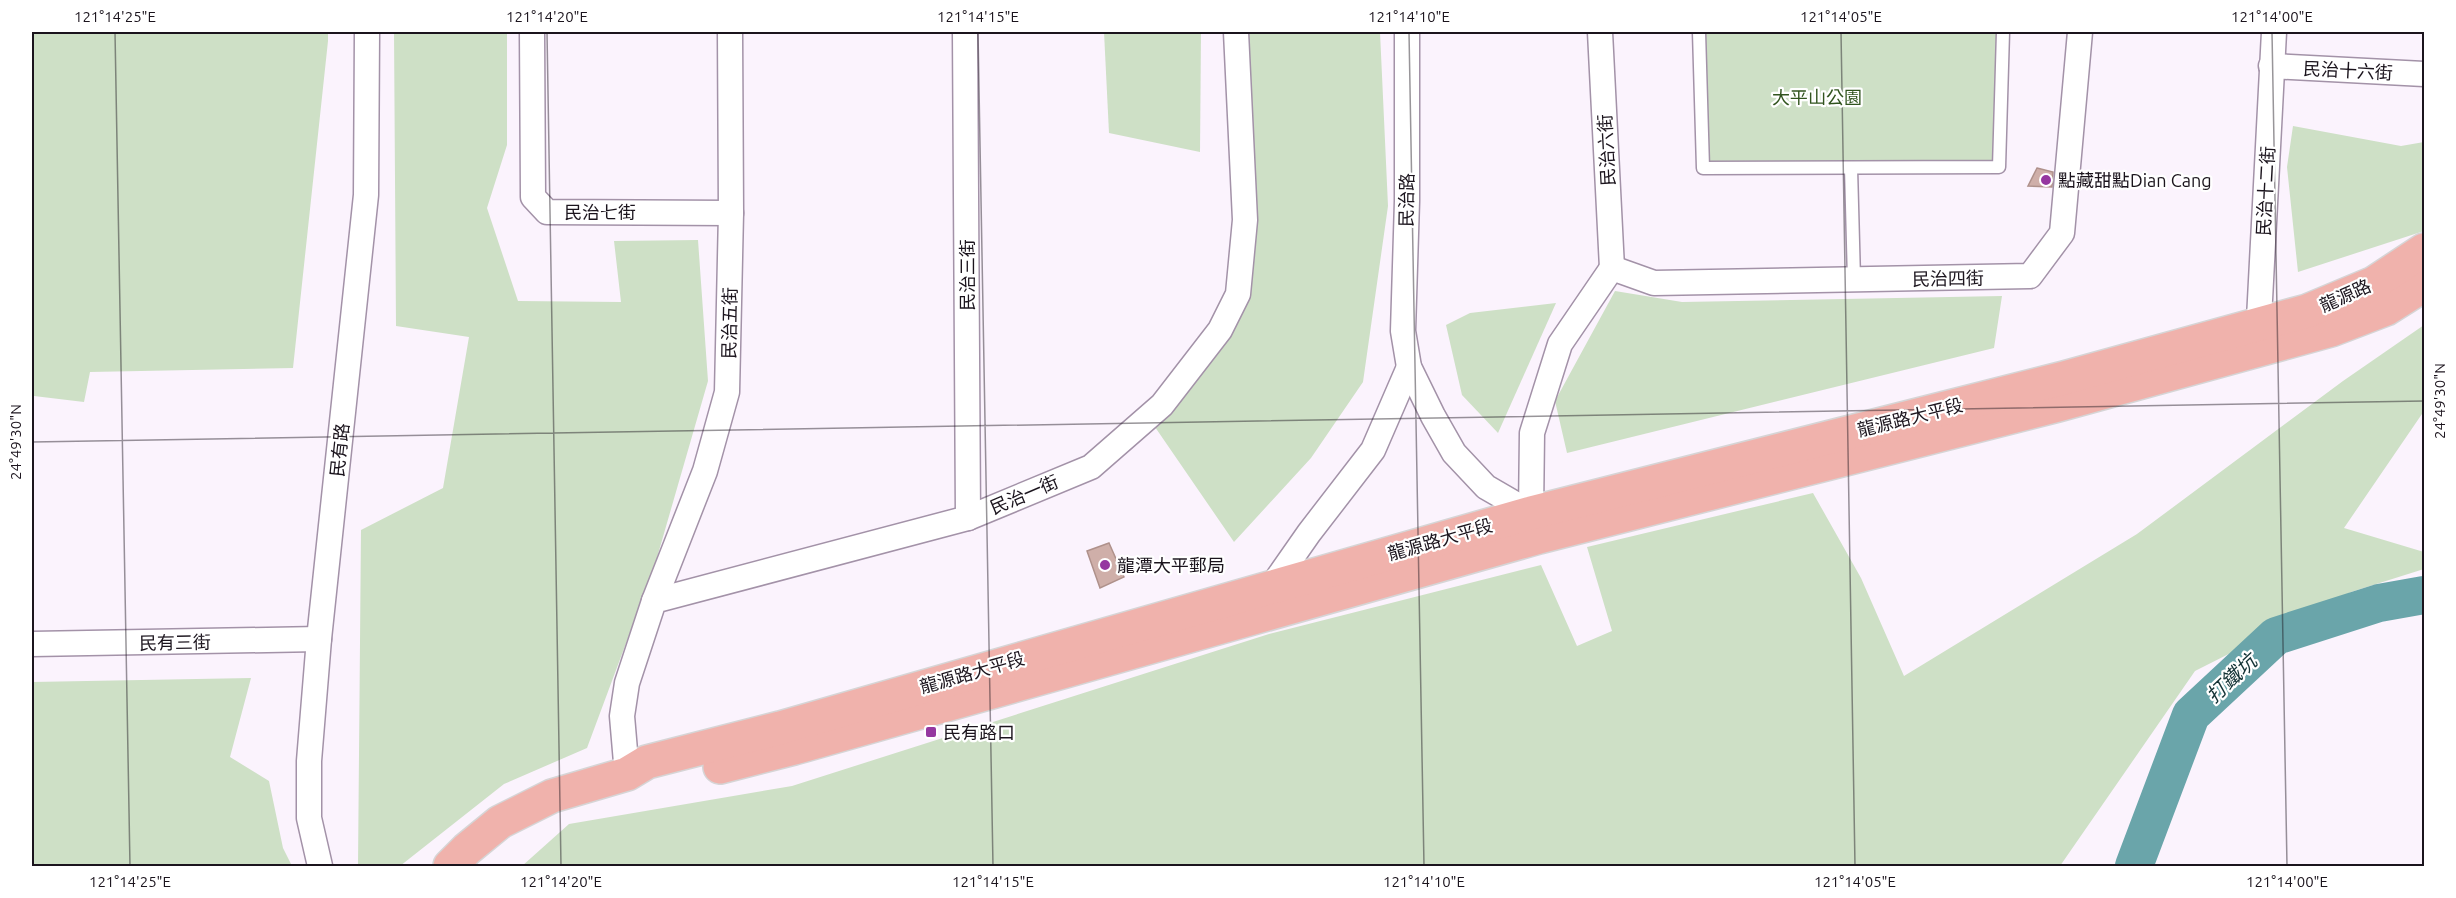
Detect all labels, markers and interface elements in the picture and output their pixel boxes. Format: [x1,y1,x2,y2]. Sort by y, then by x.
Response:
text: 121°14'25"E [74,8,156,25]
text: 121°14'20"E [506,8,588,25]
text: 121°14'15"E [937,8,1019,25]
text: 121°14'10"E [1368,8,1450,25]
text: 121°14'05"E [1800,8,1882,25]
text: 121°14'00"E [2231,8,2313,25]
street label: 民治十六街 [2303,58,2393,82]
park label: 大平山公園 [1772,87,1862,107]
street label: 民治六街 [1594,114,1618,186]
street label: 民治十二街 [2253,146,2277,236]
place label: 點藏甜點Dian Cang [2058,170,2212,190]
street label: 民治路 [1396,173,1416,227]
marker: 點藏甜點Dian Cang [2039,173,2053,187]
street label: 民治七街 [564,202,636,222]
street label: 民治三街 [957,239,977,311]
street label: 民治四街 [1912,267,1984,289]
street label: 龍源路 [2316,275,2374,315]
street label: 民治五街 [718,287,740,359]
text: 24°49'30"N [2431,363,2448,439]
street label: 龍源路大平段 [1855,394,1965,440]
text: 24°49'30"N [7,404,24,480]
street label: 民有路 [326,422,352,478]
street label: 民治一街 [987,471,1061,517]
street label: 龍源路大平段 [1385,515,1495,563]
place label: 龍潭大平郵局 [1117,555,1225,575]
marker: 龍潭大平郵局 [1098,558,1112,572]
street label: 民有三街 [139,631,211,653]
water label: 打鐵坑 [2201,647,2263,707]
street label: 龍源路大平段 [917,648,1027,696]
place label: 民有路口 [943,722,1015,742]
marker: 民有路口 [924,725,938,739]
text: 121°14'25"E [89,873,171,890]
text: 121°14'20"E [520,873,602,890]
text: 121°14'15"E [952,873,1034,890]
text: 121°14'10"E [1383,873,1465,890]
text: 121°14'05"E [1814,873,1896,890]
text: 121°14'00"E [2246,873,2328,890]

